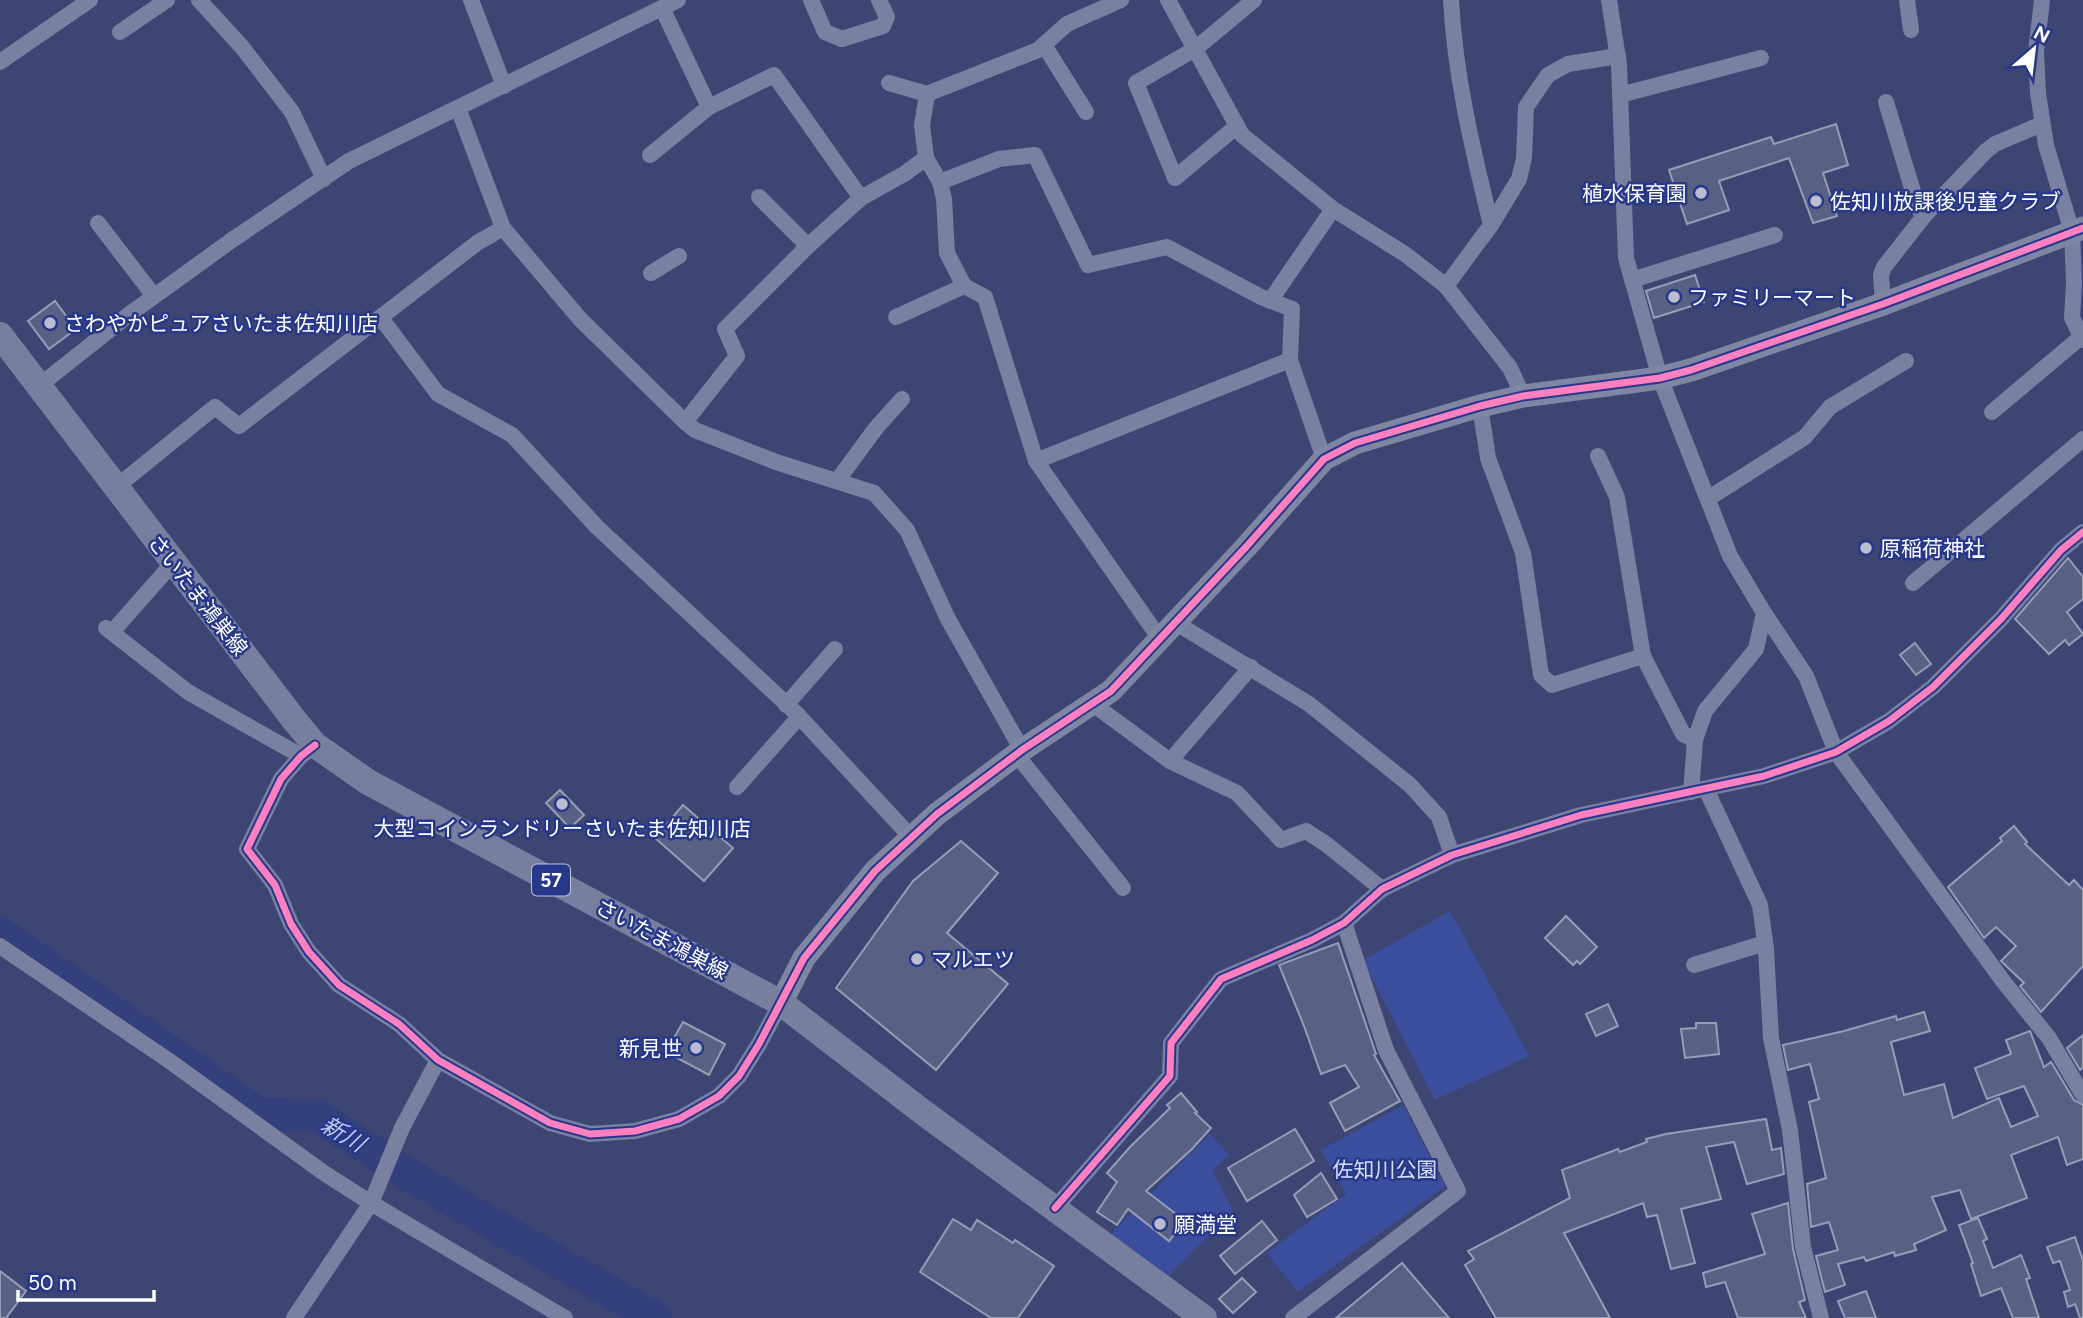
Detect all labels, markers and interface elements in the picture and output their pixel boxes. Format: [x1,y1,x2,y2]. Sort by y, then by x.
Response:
north arrow [1999,14,2069,84]
text: N [2030,21,2054,48]
place label: 植水保育園 [1582,181,1687,206]
marker: 植水保育園 [1693,185,1709,201]
place label: 佐知川放課後児童クラブ [1830,189,2061,214]
marker: 佐知川放課後児童クラブ [1808,193,1824,209]
place label: ファミリーマート [1688,285,1856,310]
marker: ファミリーマート [1666,289,1682,305]
place label: さわやかピュアさいたま佐知川店 [64,311,378,336]
marker: さわやかピュアさいたま佐知川店 [42,315,58,331]
street label: さいたま鴻巣線 [143,530,253,660]
place label: 原稲荷神社 [1880,536,1985,561]
marker: 原稲荷神社 [1858,540,1874,556]
marker: 大型コインランドリーさいたま佐知川店 [554,796,570,812]
place label: 大型コインランドリーさいたま佐知川店 [373,816,751,841]
road number: 57 [532,864,570,895]
street label: さいたま鴻巣線 [592,894,732,984]
place label: マルエツ [931,947,1015,972]
marker: マルエツ [909,951,925,967]
place label: 新見世 [619,1036,682,1061]
marker: 新見世 [688,1040,704,1056]
water label: 新川 [316,1110,372,1159]
park label: 佐知川公園 [1333,1157,1438,1182]
place label: 願満堂 [1174,1212,1237,1237]
marker: 願満堂 [1152,1216,1168,1232]
scale bar [18,1258,154,1302]
text: 50 m [28,1270,77,1295]

